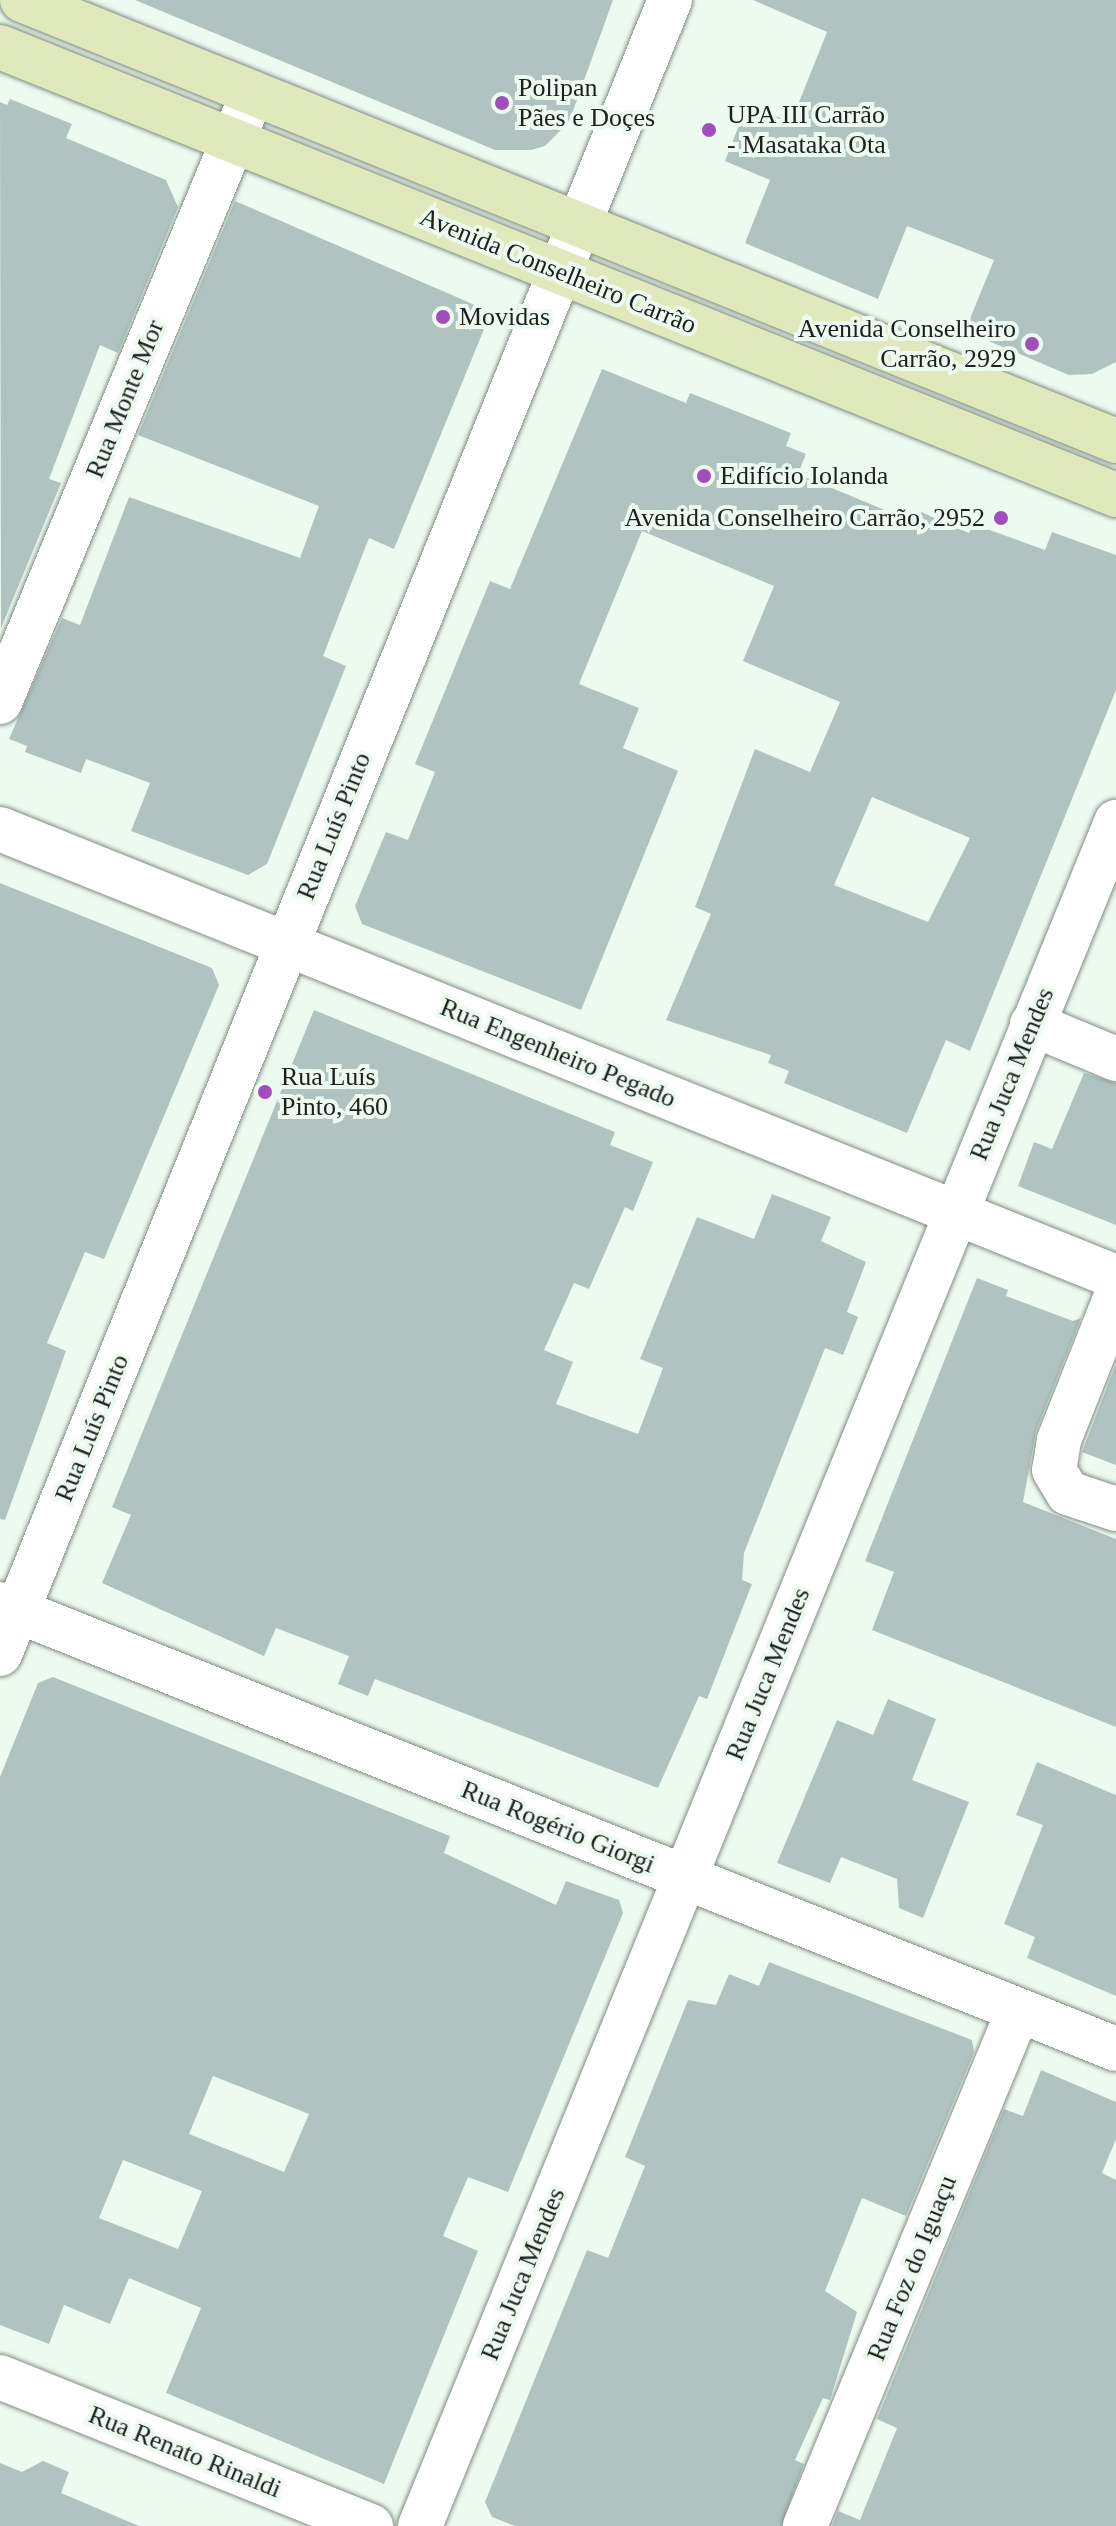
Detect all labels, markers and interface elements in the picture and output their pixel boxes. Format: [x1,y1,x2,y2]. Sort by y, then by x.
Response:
place label: Polipan Pães e Doçes [518,72,655,134]
marker: Polipan Pães e Doçes [493,94,511,112]
place label: UPA III Carrão - Masataka Ota [727,99,886,160]
marker: UPA III Carrão - Masataka Ota [698,119,720,141]
street label: Avenida Conselheiro Carrão [415,201,701,341]
place label: Movidas [459,301,550,333]
marker: Movidas [434,308,452,326]
place label: Avenida Conselheiro Carrão, 2929 [798,313,1016,374]
street label: Rua Monte Mor [79,315,171,483]
marker: Avenida Conselheiro Carrão, 2929 [1023,335,1041,353]
place label: Edifício Iolanda [720,460,888,492]
marker: Edifício Iolanda [695,467,713,485]
place label: Avenida Conselheiro Carrão, 2952 [624,502,985,534]
marker: Avenida Conselheiro Carrão, 2952 [992,509,1010,527]
street label: Rua Luís Pinto [290,748,378,904]
street label: Rua Juca Mendes [963,983,1061,1165]
street label: Rua Engenheiro Pegado [436,991,680,1115]
place label: Rua Luís Pinto, 460 [281,1061,388,1122]
marker: Rua Luís Pinto, 460 [256,1083,274,1101]
street label: Rua Luís Pinto [48,1350,136,1506]
street label: Rua Juca Mendes [719,1583,817,1765]
street label: Rua Rogério Giorgi [457,1774,659,1880]
street label: Rua Foz do Iguaçu [861,2171,963,2365]
street label: Rua Juca Mendes [474,2183,572,2365]
street label: Rua Renato Rinaldi [84,2399,286,2505]

